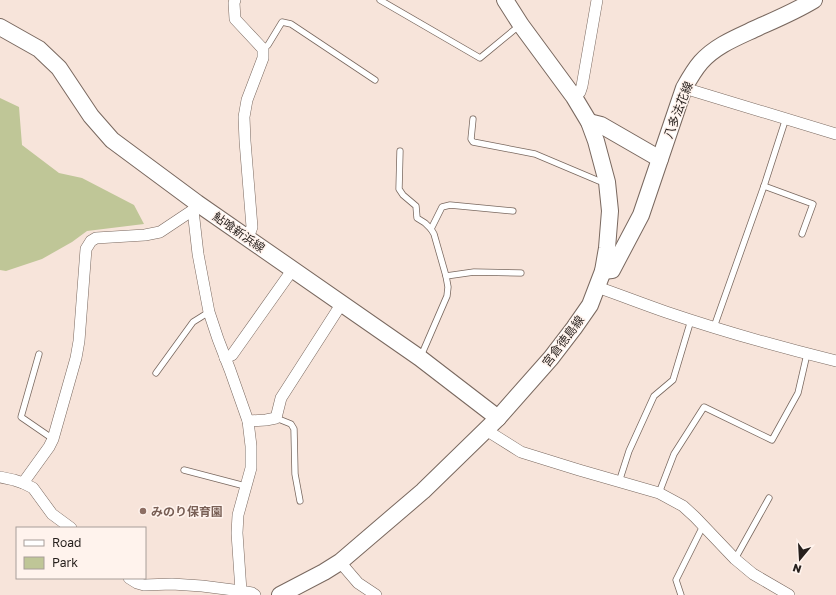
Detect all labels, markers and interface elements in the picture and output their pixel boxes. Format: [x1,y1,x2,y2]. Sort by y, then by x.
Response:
street label: 八多法花線 [660,79,696,141]
street label: 鮎喰新浜線 [210,209,268,255]
street label: 宮倉徳島線 [539,313,587,369]
place label: みのり保育園 [151,504,223,519]
marker: みのり保育園 [138,506,148,516]
legend [16,527,146,579]
text: Road [52,535,81,550]
north arrow [780,539,820,579]
text: Park [52,555,78,570]
text: N [791,562,803,576]

